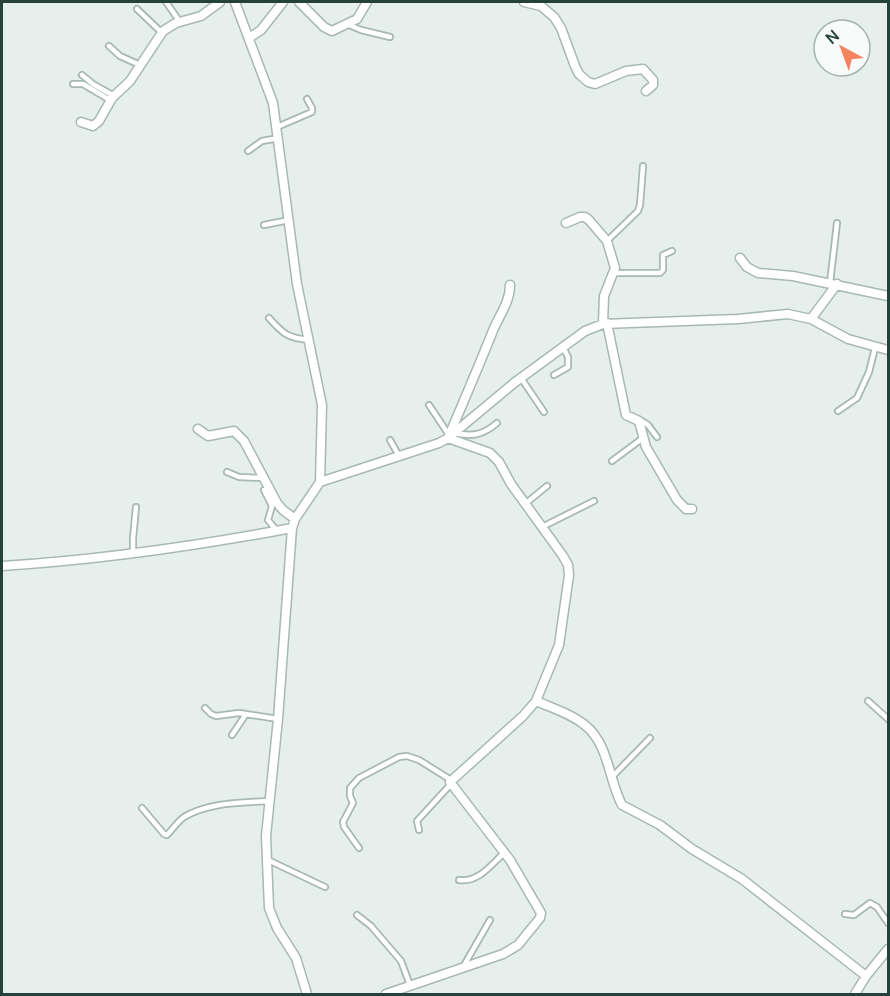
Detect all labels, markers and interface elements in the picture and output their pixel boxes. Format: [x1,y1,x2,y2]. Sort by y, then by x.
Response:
north arrow [812,18,872,78]
text: N [821,25,844,49]

